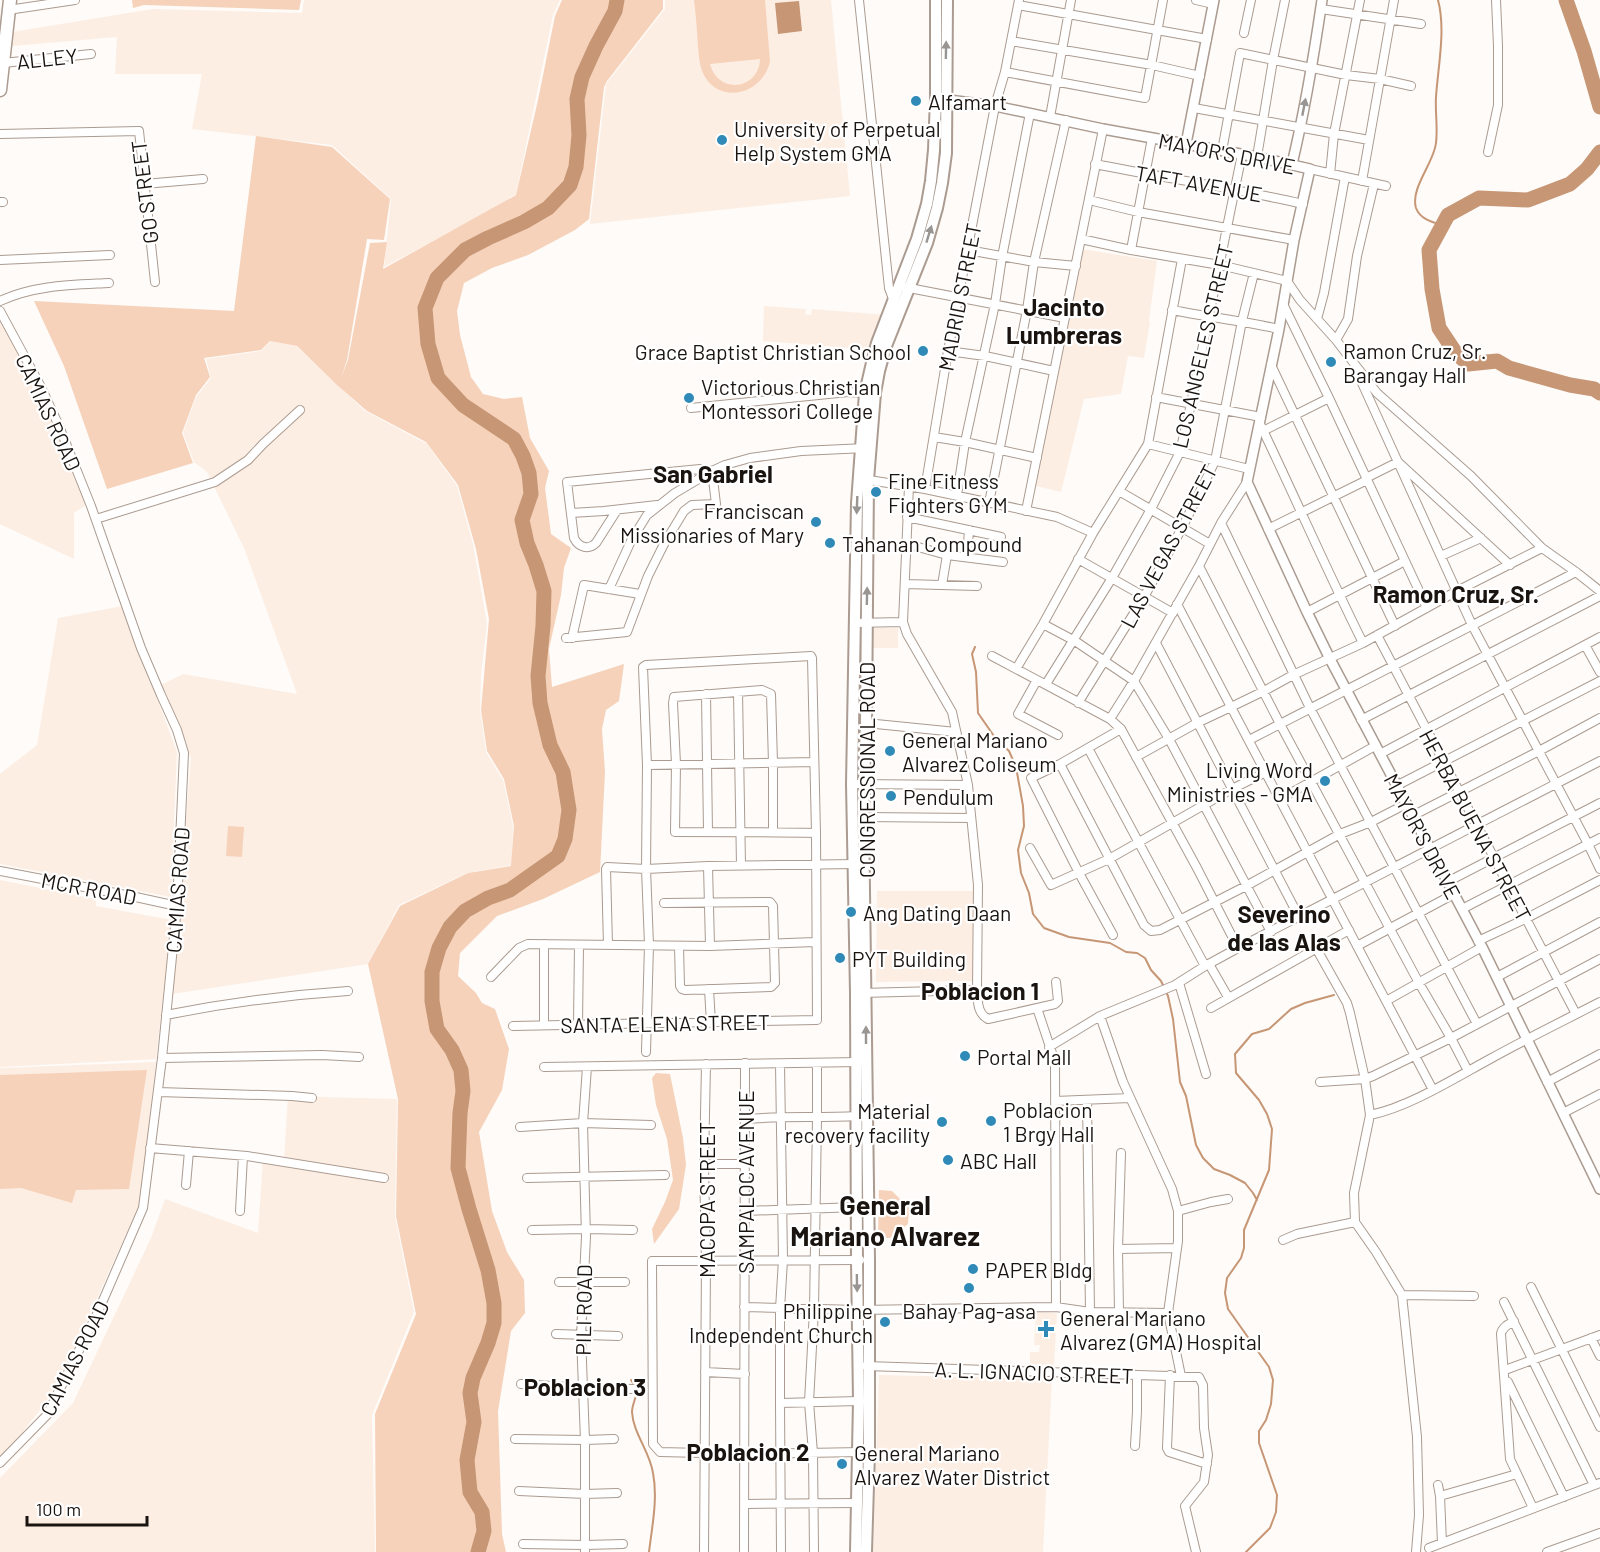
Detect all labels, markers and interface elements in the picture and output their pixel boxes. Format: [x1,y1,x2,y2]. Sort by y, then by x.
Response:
one-way arrow [941,40,951,59]
street label: ALLEY [15,42,79,74]
place label: Alfamart [928,89,1007,114]
marker: Alfamart [909,94,923,108]
one-way arrow [1300,97,1309,116]
place label: University of Perpetual Help System GMA [734,116,941,165]
street label: MAYOR'S DRIVE [1156,127,1298,179]
marker: University of Perpetual Help System GMA [715,133,729,147]
street label: GO STREET [125,139,163,245]
street label: TAFT AVENUE [1133,160,1265,206]
street label: MADRID STREET [932,221,986,373]
one-way arrow [925,225,934,243]
street label: LOS ANGELES STREET [1166,241,1238,451]
district label: Jacinto Lumbreras [1006,292,1122,349]
place label: Ramon Cruz, Sr. Barangay Hall [1343,338,1487,387]
place label: Grace Baptist Christian School [635,339,911,364]
marker: Grace Baptist Christian School [916,344,930,358]
street label: CAMIAS ROAD [11,350,87,474]
marker: Ramon Cruz, Sr. Barangay Hall [1324,355,1338,369]
place label: Victorious Christian Montessori College [701,374,881,423]
marker: Victorious Christian Montessori College [682,391,696,405]
district label: San Gabriel [653,459,773,488]
street label: LAS VEGAS STREET [1114,460,1222,632]
place label: Fine Fitness Fighters GYM [888,468,1008,517]
marker: Fine Fitness Fighters GYM [869,485,883,499]
one-way arrow [852,496,861,515]
place label: Franciscan Missionaries of Mary [620,498,804,547]
marker: Franciscan Missionaries of Mary [809,515,823,529]
place label: Tahanan Compound [842,531,1022,556]
marker: Tahanan Compound [823,536,837,550]
district label: Ramon Cruz, Sr. [1373,579,1539,608]
one-way arrow [863,587,872,606]
street label: CONGRESSIONAL ROAD [854,662,879,878]
street label: HERBA BUENA STREET [1415,725,1537,925]
place label: General Mariano Alvarez Coliseum [902,727,1057,776]
marker: General Mariano Alvarez Coliseum [883,744,897,758]
place label: Living Word Ministries - GMA [1167,757,1313,806]
street label: MAYOR'S DRIVE [1379,769,1467,903]
marker: Living Word Ministries - GMA [1318,774,1332,788]
place label: Pendulum [903,784,994,809]
marker: Pendulum [884,789,898,803]
street label: CAMIAS ROAD [160,826,194,954]
street label: MCR ROAD [39,867,139,909]
district label: Severino de las Alas [1227,899,1341,956]
place label: Ang Dating Daan [863,900,1011,925]
marker: Ang Dating Daan [844,905,858,919]
place label: PYT Building [852,946,966,971]
marker: PYT Building [833,951,847,965]
district label: Poblacion 1 [921,976,1039,1005]
street label: SANTA ELENA STREET [560,1009,770,1037]
one-way arrow [861,1025,871,1044]
place label: Portal Mall [977,1044,1071,1069]
marker: Portal Mall [958,1049,972,1063]
street label: SAMPALOC AVENUE [733,1090,758,1274]
place label: Poblacion 1 Brgy Hall [1003,1097,1094,1146]
place label: Material recovery facility [785,1098,930,1147]
marker: Poblacion 1 Brgy Hall [984,1114,998,1128]
marker: Material recovery facility [935,1115,949,1129]
street label: MACOPA STREET [694,1122,719,1278]
place label: ABC Hall [960,1148,1037,1173]
marker: ABC Hall [941,1153,955,1167]
district label: General Mariano Alvarez [790,1188,980,1251]
place label: PAPER Bldg [985,1257,1093,1282]
marker: PAPER Bldg [966,1262,980,1276]
street label: PILI ROAD [570,1264,596,1356]
one-way arrow [853,1273,862,1292]
marker: Bahay Pag-asa [962,1281,976,1295]
street label: CAMIAS ROAD [34,1296,114,1420]
place label: Philippine Independent Church [689,1298,873,1347]
place label: Bahay Pag-asa [902,1298,1036,1323]
place label: General Mariano Alvarez (GMA) Hospital [1060,1305,1262,1354]
marker: Philippine Independent Church [878,1315,892,1329]
marker: General Mariano Alvarez (GMA) Hospital [1037,1320,1055,1338]
street label: A. L. IGNACIO STREET [934,1356,1134,1388]
district label: Poblacion 3 [524,1372,646,1401]
district label: Poblacion 2 [687,1437,809,1466]
place label: General Mariano Alvarez Water District [854,1440,1050,1489]
marker: General Mariano Alvarez Water District [835,1457,849,1471]
scale bar [27,1489,147,1527]
text: 100 m [36,1498,81,1520]

